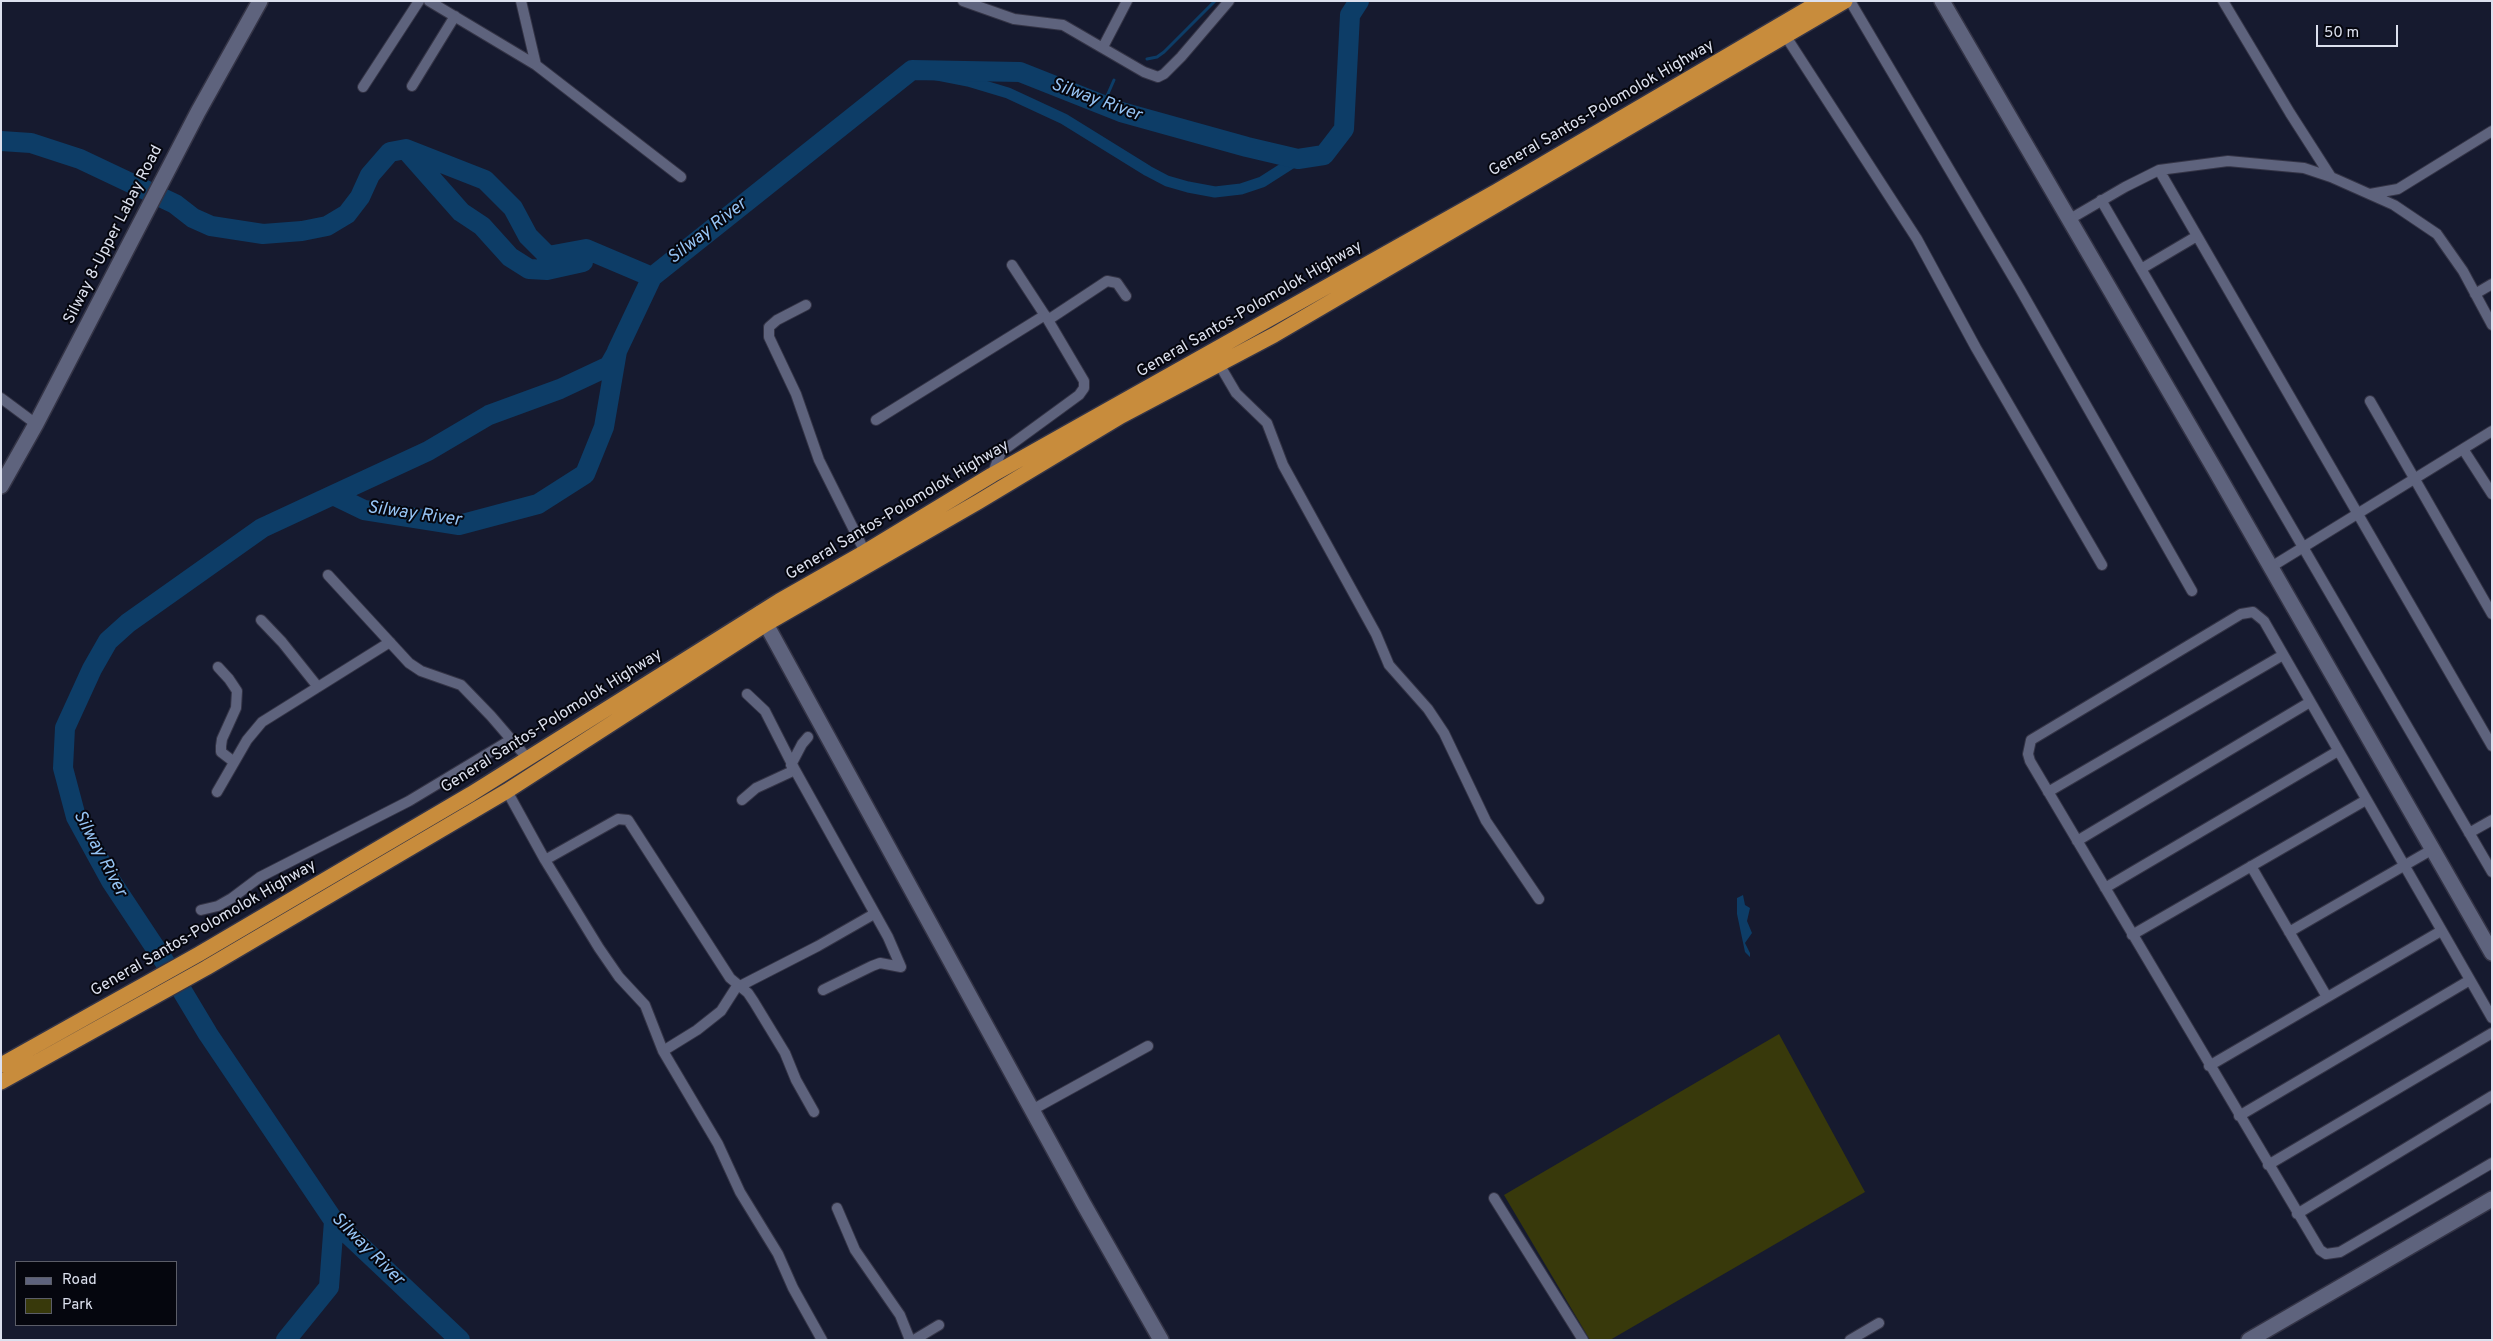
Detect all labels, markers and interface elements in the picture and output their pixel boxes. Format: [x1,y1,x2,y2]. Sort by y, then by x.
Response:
scale bar [2318,15,2400,47]
text: 50 m [2324,24,2359,43]
street label: General Santos-Polomolok Highway [1486,36,1718,182]
water label: Silway River [1048,75,1144,127]
street label: Silway 8-Upper Labay Road [60,142,168,328]
water label: Silway River [664,194,752,270]
street label: General Santos-Polomolok Highway [1134,237,1366,383]
street label: General Santos-Polomolok Highway [783,437,1013,585]
water label: Silway River [366,498,462,532]
street label: General Santos-Polomolok Highway [438,646,666,798]
water label: Silway River [67,807,131,901]
street label: General Santos-Polomolok Highway [88,856,320,1002]
water label: Silway River [326,1209,408,1291]
legend [15,1261,178,1326]
text: Road [62,1271,97,1290]
text: Park [62,1296,93,1315]

